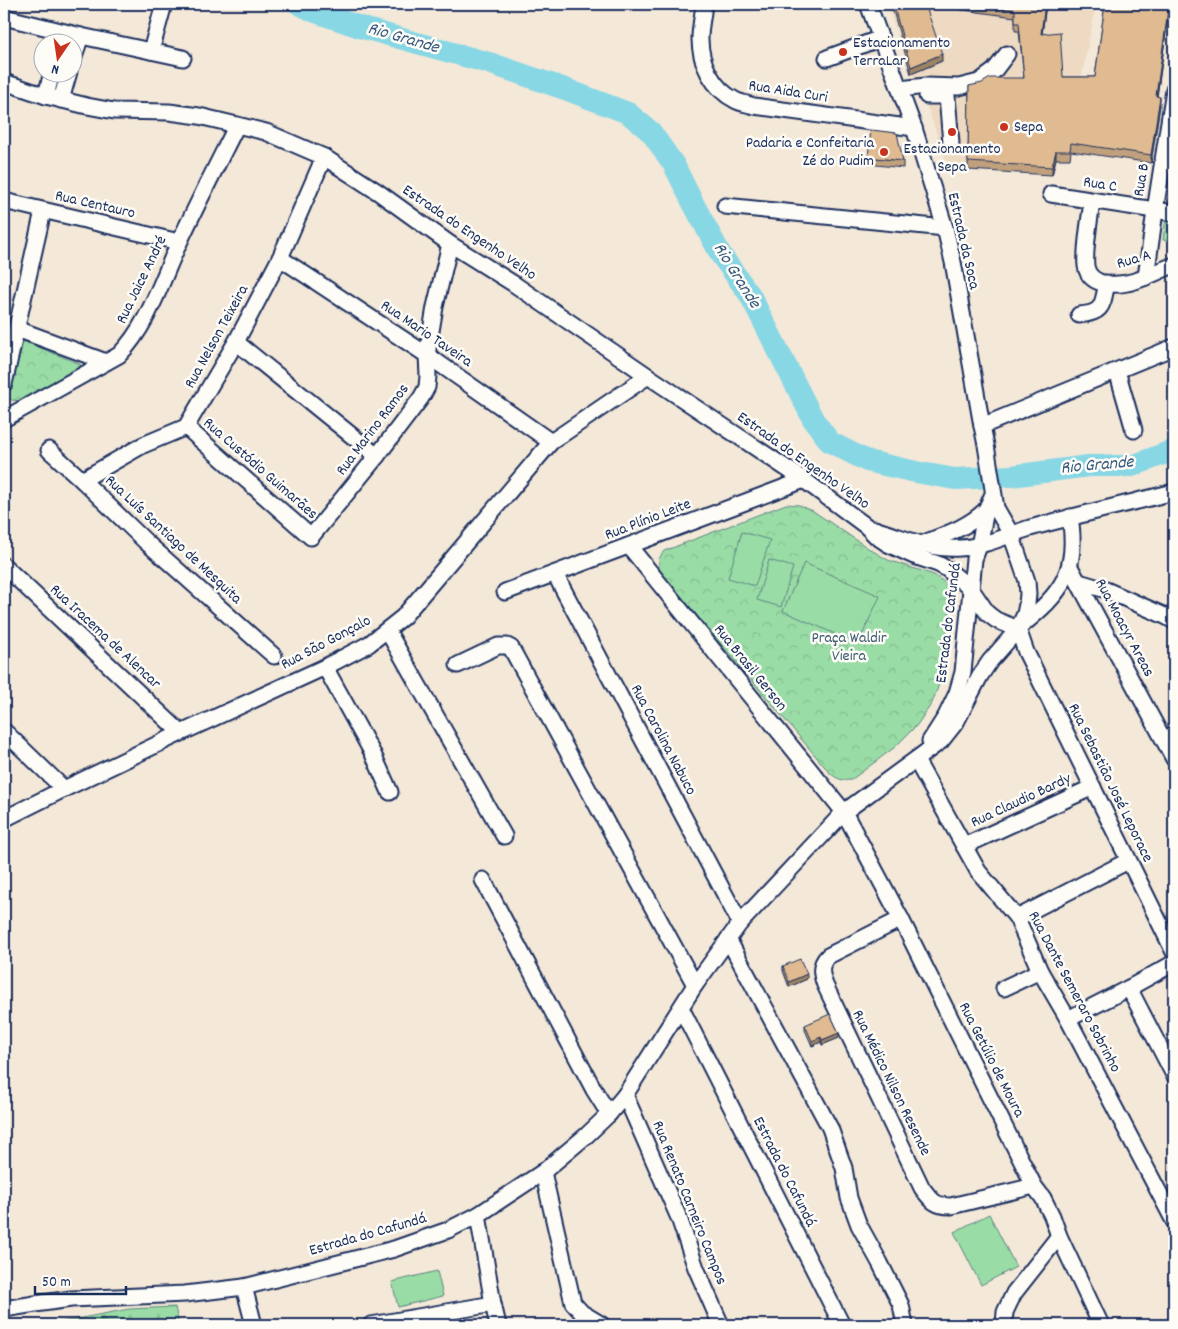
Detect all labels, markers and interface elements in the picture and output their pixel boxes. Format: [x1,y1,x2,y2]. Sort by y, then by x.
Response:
water label: Rio Grande [364,17,443,61]
north arrow [32,32,82,82]
place label: Estacionamento TerraLar [853,32,950,73]
marker: Estacionamento TerraLar [837,46,849,58]
text: N [50,58,61,79]
street label: Rua Aida Curi [747,74,829,110]
place label: Sepa [1014,116,1043,139]
marker: Sepa [998,121,1010,133]
marker: Estacionamento Sepa [946,126,958,138]
place label: Padaria e Confeitaria Zé do Pudim [746,132,874,173]
place label: Estacionamento Sepa [903,138,1001,179]
marker: Padaria e Confeitaria Zé do Pudim [878,146,890,158]
street label: Rua B [1128,162,1156,198]
street label: Rua C [1082,171,1119,199]
street label: Estrada do Engenho Velho [397,179,541,287]
street label: Rua Centauro [53,185,137,225]
street label: Estrada da Soca [941,190,985,292]
street label: Rua Jaice André [111,232,173,328]
water label: Rio Grande [706,238,767,315]
street label: Rua A [1114,244,1154,276]
street label: Rua Nelson Teixeira [179,281,255,393]
street label: Rua Mario Taveira [375,295,477,374]
street label: Rua Marino Ramos [331,379,415,481]
street label: Estrada do Engenho Velho [732,406,874,516]
street label: Rua Custódio Guimarães [197,413,323,526]
water label: Rio Grande [1060,450,1136,482]
street label: Rua Luís Santiago de Mesquita [99,470,247,610]
street label: Rua Plínio Leite [602,493,694,547]
street label: Estrada do Cafundá [930,561,968,685]
street label: Rua Moacyr Areas [1088,575,1160,681]
street label: Rua Iracema de Alencar [44,579,166,695]
street label: Rua São Gonçalo [277,610,375,676]
street label: Rua Brasil Gerson [708,619,792,717]
park label: Praça Waldir Vieira [811,627,887,668]
street label: Rua Carolina Nabuco [624,681,702,799]
street label: Rua Sebastião José Leporace [1062,700,1158,866]
street label: Rua Claudio Bardy [967,767,1075,834]
street label: Rua Dante Semeraro Sobrinho [1022,907,1126,1077]
street label: Rua Getúlio de Moura [952,998,1030,1122]
street label: Rua Médico Nilson Resende [846,1006,936,1160]
street label: Estrada do Cafundá [746,1113,822,1231]
street label: Rua Renato Carneiro Campos [645,1117,733,1289]
street label: Estrada do Cafundá [307,1207,429,1263]
scale bar [35,1264,126,1296]
text: 50 m [42,1272,71,1294]

